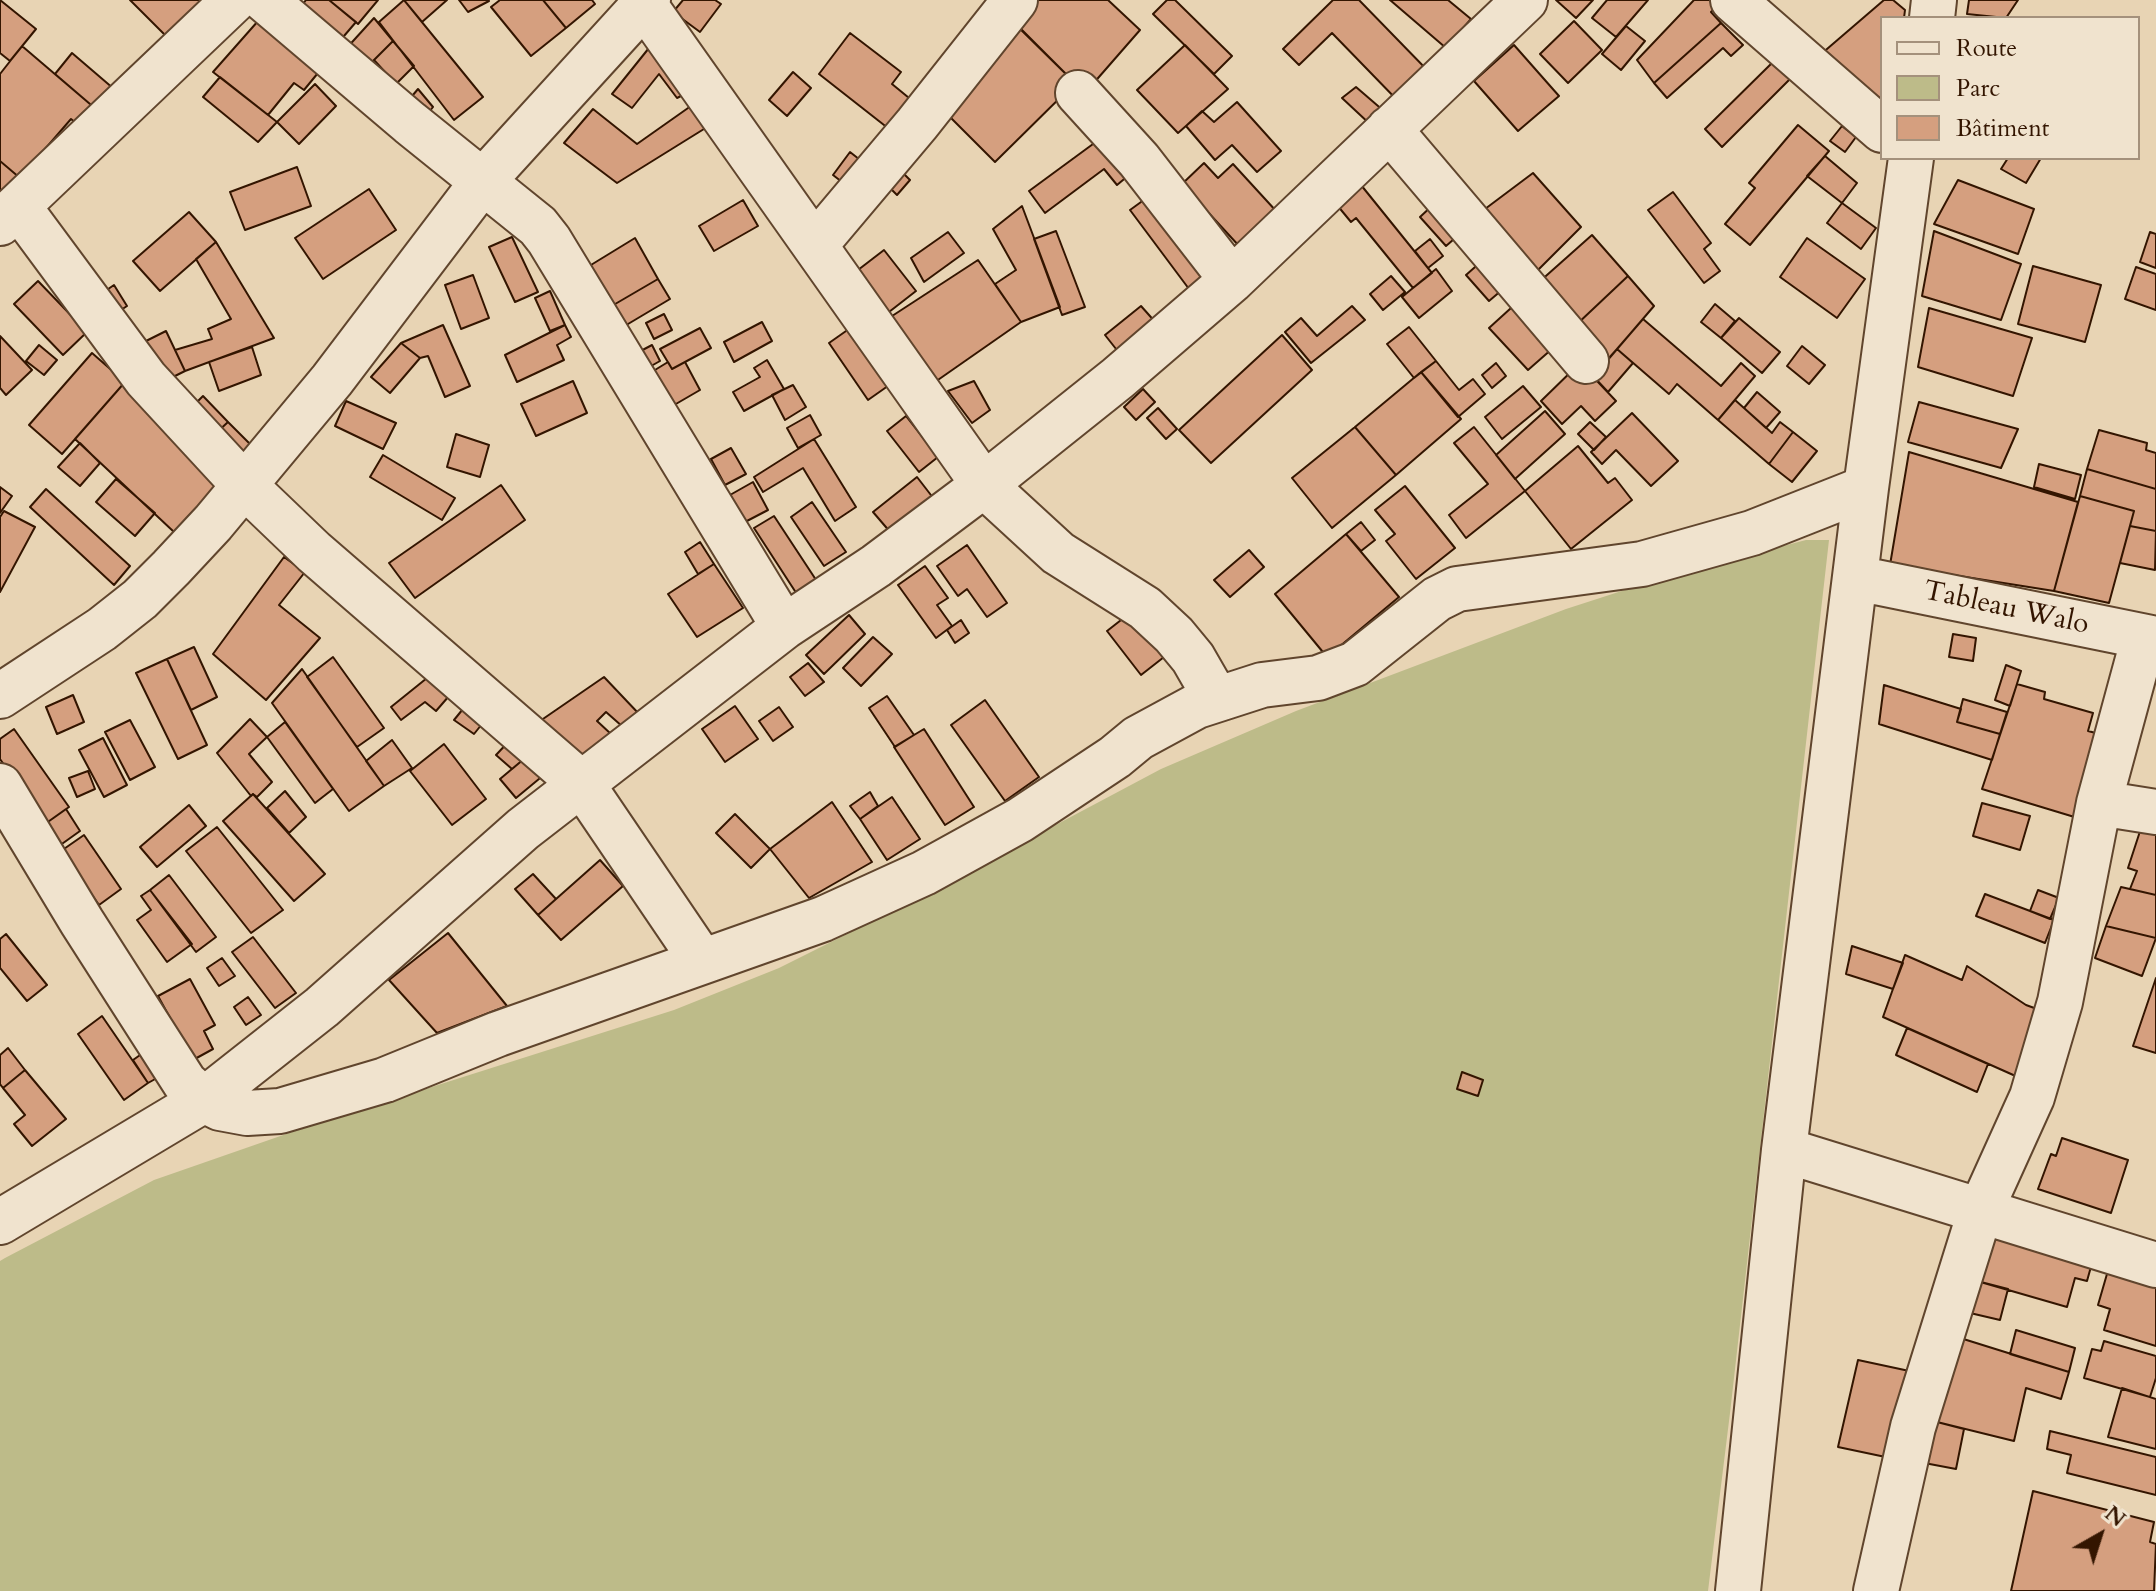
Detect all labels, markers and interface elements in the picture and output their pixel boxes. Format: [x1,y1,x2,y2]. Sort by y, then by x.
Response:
legend [1880,16,2140,160]
text: Route [1956,32,2017,65]
text: Parc [1956,72,2000,105]
text: Bâtiment [1956,112,2049,145]
street label: Tableau Walo [1920,575,2092,643]
north arrow [2060,1495,2140,1575]
text: N [2098,1499,2132,1534]

